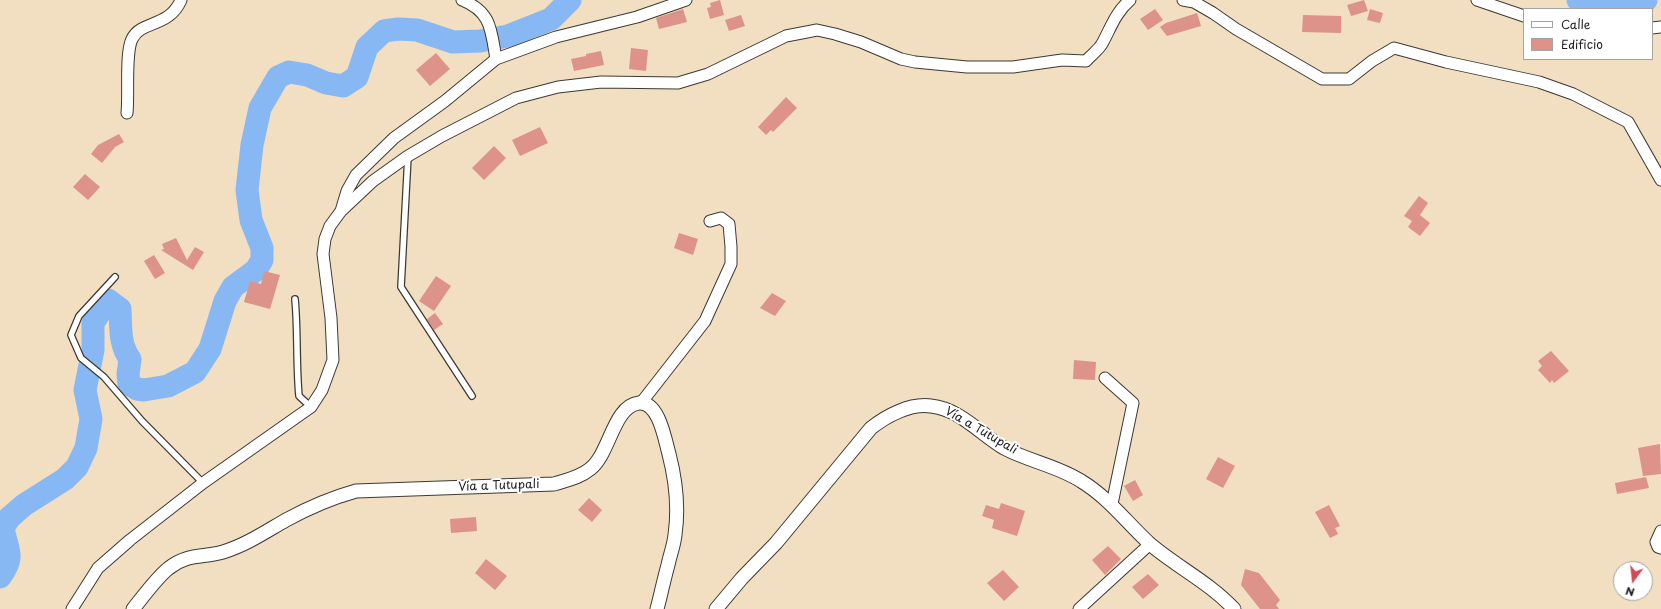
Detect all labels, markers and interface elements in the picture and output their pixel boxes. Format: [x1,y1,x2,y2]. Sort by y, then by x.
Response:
legend [1523,8,1653,60]
text: Calle [1561,15,1590,33]
text: Edificio [1561,35,1603,53]
street label: Vía a Tutupali [942,405,1020,457]
street label: Vía a Tutupali [458,477,540,495]
north arrow [1613,561,1653,601]
text: N [1624,583,1636,601]

